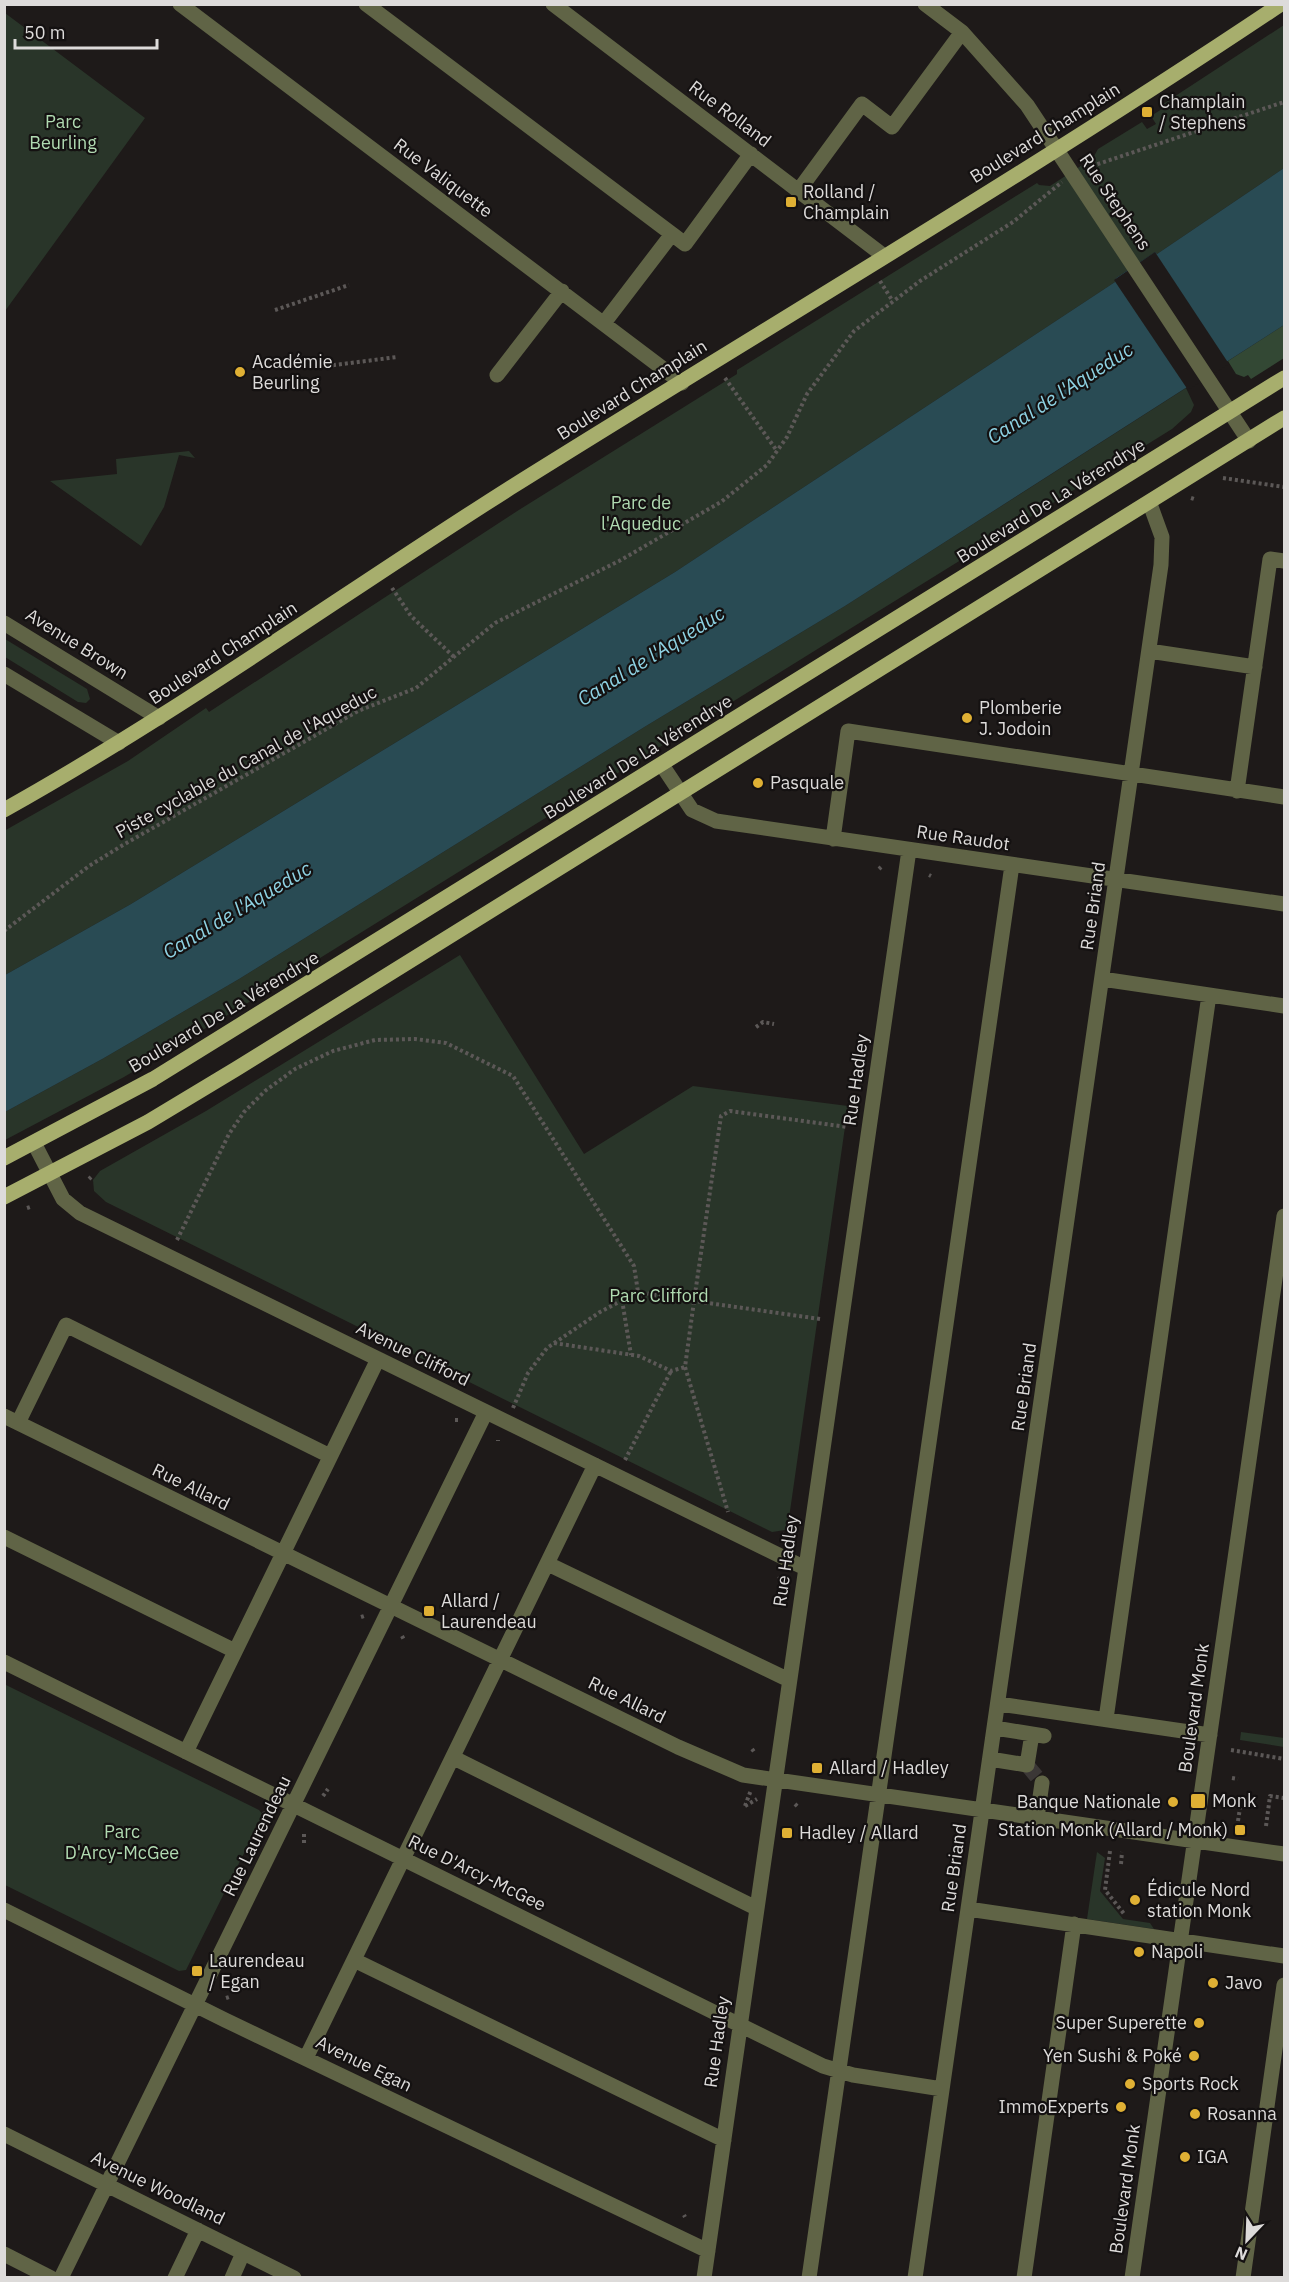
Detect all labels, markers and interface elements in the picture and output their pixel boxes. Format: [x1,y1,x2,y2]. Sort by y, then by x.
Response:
scale bar [15,12,158,50]
text: 50 m [24,21,66,44]
street label: Rue Rolland [685,75,776,152]
street label: Boulevard Champlain [965,77,1124,188]
place label: Champlain / Stephens [1159,90,1246,134]
marker: Champlain / Stephens [1140,105,1154,119]
park label: Parc Beurling [29,110,97,154]
street label: Rue Valiquette [389,133,497,222]
street label: Rue Stephens [1075,149,1156,255]
place label: Rolland / Champlain [803,180,889,224]
marker: Rolland / Champlain [784,195,798,209]
street label: Boulevard Champlain [552,334,711,445]
water label: Canal de l'Aqueduc [981,335,1138,450]
place label: Académie Beurling [252,350,333,394]
marker: Académie Beurling [233,365,247,379]
street label: Boulevard De La Vérendrye [952,433,1149,568]
park label: Parc de l'Aqueduc [601,491,681,535]
street label: Boulevard Champlain [144,596,301,709]
water label: Canal de l'Aqueduc [572,599,730,712]
street label: Avenue Brown [22,603,133,684]
street label: Piste cyclable du Canal de l'Aqueduc [111,680,380,843]
street label: Boulevard De La Vérendrye [539,689,736,824]
place label: Plomberie J. Jodoin [979,696,1062,740]
marker: Plomberie J. Jodoin [960,711,974,725]
place label: Pasquale [770,771,844,794]
marker: Pasquale [751,776,765,790]
street label: Rue Raudot [915,820,1011,855]
water label: Canal de l'Aqueduc [157,854,316,965]
street label: Rue Briand [1075,860,1110,952]
street label: Boulevard De La Vérendrye [124,945,323,1078]
street label: Rue Hadley [838,1033,873,1127]
park label: Parc Clifford [609,1284,709,1307]
street label: Avenue Clifford [353,1316,474,1391]
street label: Rue Briand [1006,1341,1041,1433]
street label: Rue Allard [149,1458,234,1515]
street label: Rue Hadley [768,1514,803,1608]
place label: Allard / Laurendeau [441,1589,537,1633]
marker: Allard / Laurendeau [422,1604,436,1618]
street label: Boulevard Monk [1173,1641,1214,1774]
street label: Rue Allard [585,1671,670,1728]
place label: Allard / Hadley [829,1756,949,1779]
marker: Allard / Hadley [810,1761,824,1775]
street label: Rue Laurendeau [217,1772,296,1900]
place label: Monk [1212,1789,1257,1812]
place label: Banque Nationale [1017,1790,1161,1813]
marker: Monk [1189,1792,1207,1810]
marker: Banque Nationale [1166,1795,1180,1809]
place label: Station Monk (Allard / Monk) [998,1818,1228,1841]
park label: Parc D'Arcy-McGee [65,1820,179,1864]
place label: Hadley / Allard [799,1821,919,1844]
street label: Rue Briand [936,1822,971,1914]
marker: Station Monk (Allard / Monk) [1233,1823,1247,1837]
marker: Hadley / Allard [780,1826,794,1840]
street label: Rue D'Arcy-McGee [405,1829,550,1916]
place label: Édicule Nord station Monk [1147,1878,1252,1922]
marker: Édicule Nord station Monk [1128,1893,1142,1907]
place label: Napoli [1151,1940,1203,1963]
marker: Napoli [1132,1945,1146,1959]
place label: Laurendeau / Egan [209,1949,305,1993]
marker: Laurendeau / Egan [190,1964,204,1978]
place label: Javo [1225,1971,1262,1994]
marker: Javo [1206,1976,1220,1990]
street label: Rue Hadley [699,1995,734,2089]
place label: Super Superette [1055,2011,1187,2034]
marker: Super Superette [1192,2016,1206,2030]
street label: Avenue Egan [312,2030,416,2097]
place label: Yen Sushi & Poké [1043,2044,1182,2067]
marker: Yen Sushi & Poké [1187,2049,1201,2063]
place label: Sports Rock [1142,2072,1239,2095]
marker: Sports Rock [1123,2077,1137,2091]
place label: ImmoExperts [999,2095,1109,2118]
marker: ImmoExperts [1114,2100,1128,2114]
place label: Rosanna [1207,2102,1277,2125]
marker: Rosanna [1188,2107,1202,2121]
street label: Boulevard Monk [1104,2122,1145,2255]
street label: Avenue Woodland [88,2145,229,2230]
place label: IGA [1197,2145,1229,2168]
marker: IGA [1178,2150,1192,2164]
north arrow [1217,2210,1277,2270]
text: N [1232,2242,1250,2265]

